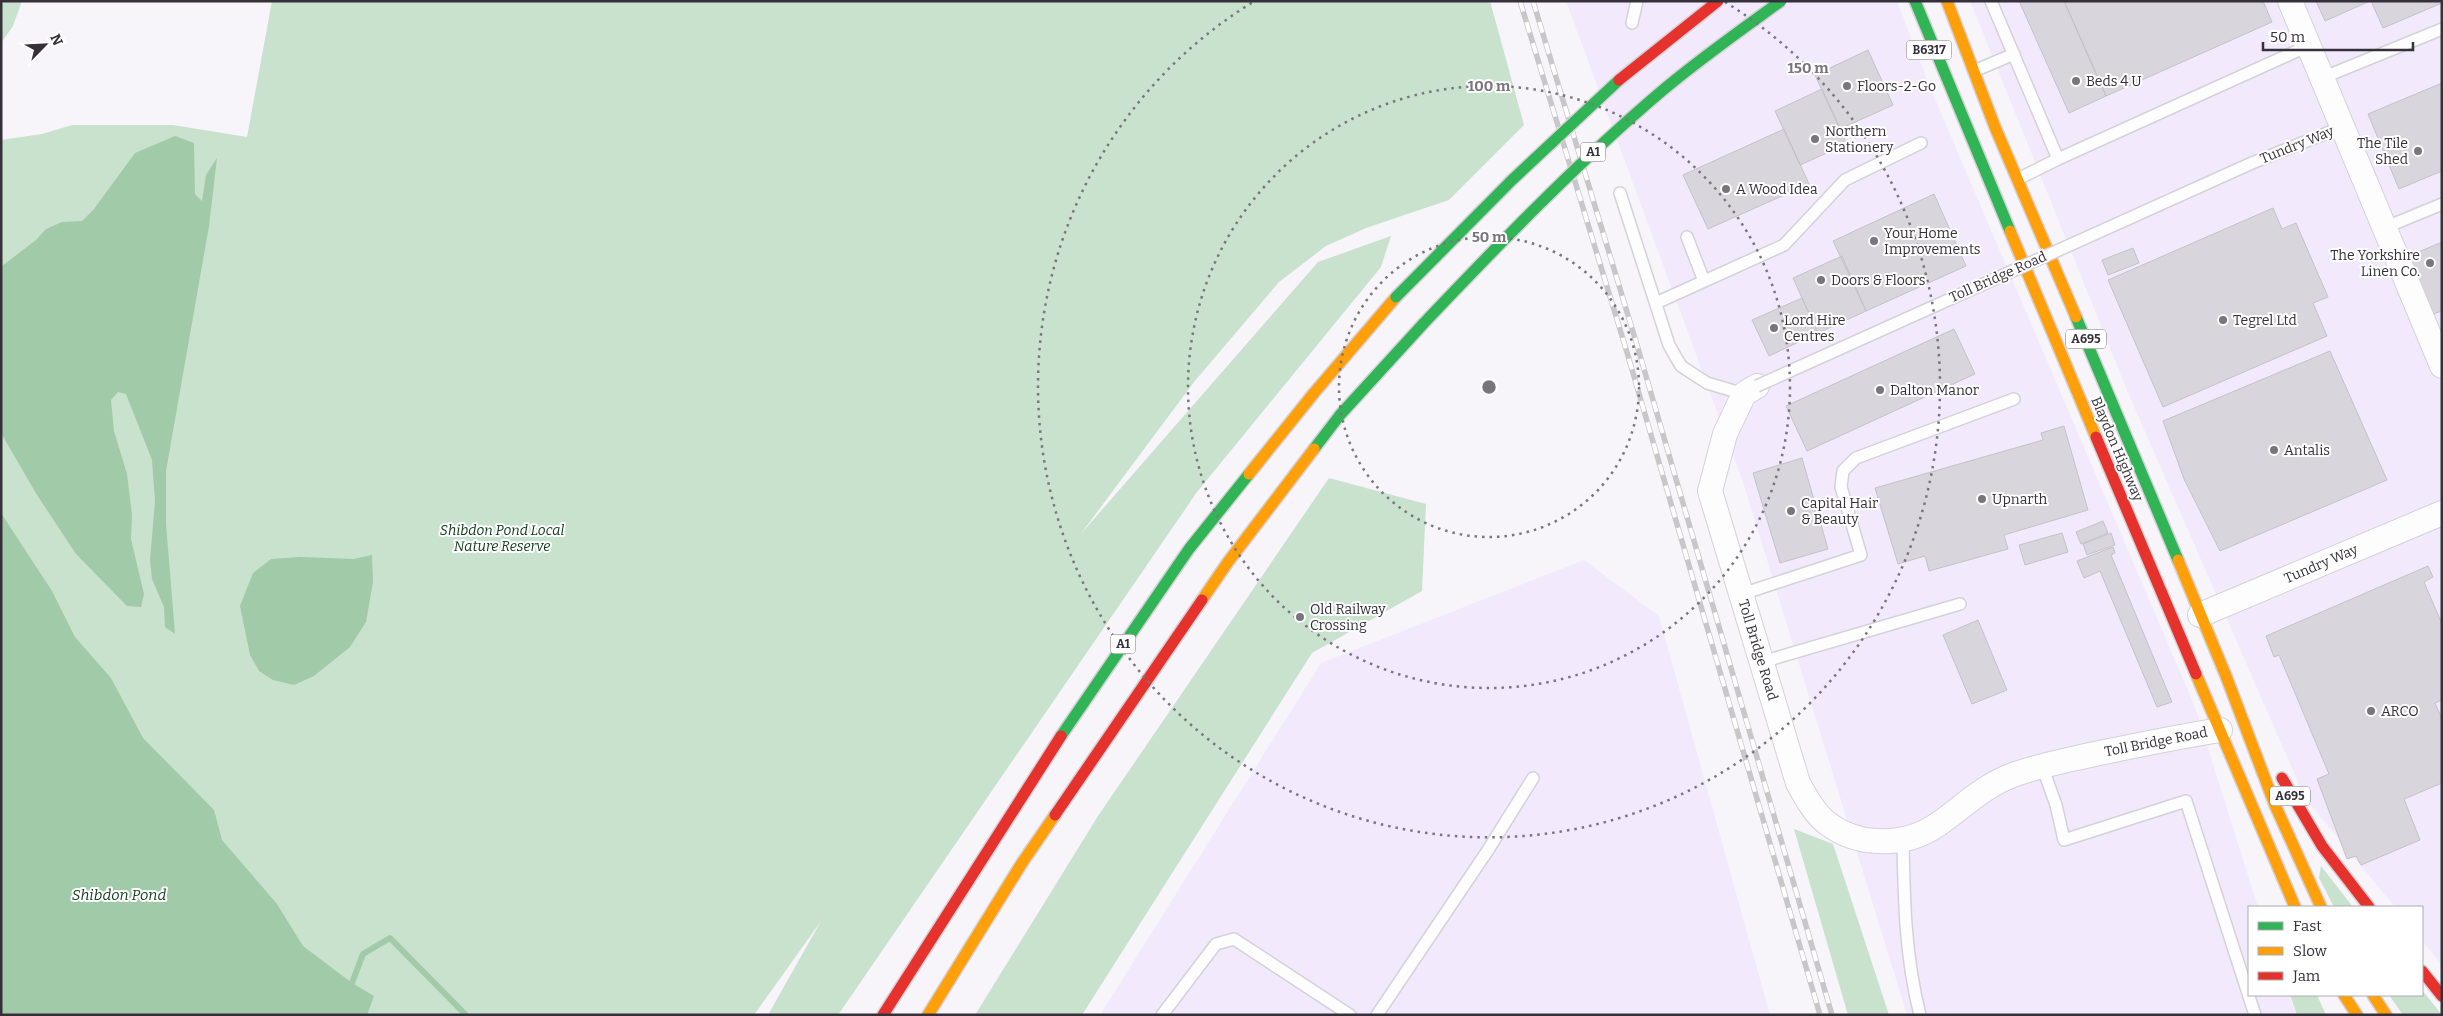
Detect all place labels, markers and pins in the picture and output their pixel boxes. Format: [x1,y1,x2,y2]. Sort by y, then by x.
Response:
place label: Beds 4 U [2086,73,2142,90]
marker: Beds 4 U [2070,75,2082,87]
place label: Floors-2-Go [1857,78,1936,95]
marker: Floors-2-Go [1841,80,1853,92]
place label: Northern Stationery [1825,123,1894,156]
marker: Northern Stationery [1809,133,1821,145]
place label: The Tile Shed [2357,135,2408,168]
marker: The Tile Shed [2412,145,2424,157]
place label: A Wood Idea [1736,181,1818,198]
marker: A Wood Idea [1720,183,1732,195]
place label: Your Home Improvements [1884,225,1981,258]
marker: Your Home Improvements [1868,235,1880,247]
place label: The Yorkshire Linen Co. [2330,247,2420,280]
marker: The Yorkshire Linen Co. [2424,257,2436,269]
place label: Doors & Floors [1831,272,1926,289]
marker: Doors & Floors [1815,274,1827,286]
place label: Lord Hire Centres [1784,312,1845,345]
place label: Tegrel Ltd [2233,312,2297,329]
marker: Tegrel Ltd [2217,314,2229,326]
marker: Lord Hire Centres [1768,322,1780,334]
centre of rings [1480,378,1498,396]
place label: Dalton Manor [1890,382,1979,399]
marker: Dalton Manor [1874,384,1886,396]
place label: Antalis [2284,442,2330,459]
marker: Antalis [2268,444,2280,456]
place label: Upnarth [1992,491,2047,508]
marker: Upnarth [1976,493,1988,505]
place label: Capital Hair & Beauty [1801,495,1878,528]
marker: Capital Hair & Beauty [1785,505,1797,517]
place label: Old Railway Crossing [1310,601,1386,634]
marker: Old Railway Crossing [1294,611,1306,623]
place label: ARCO [2381,703,2419,720]
marker: ARCO [2365,705,2377,717]

